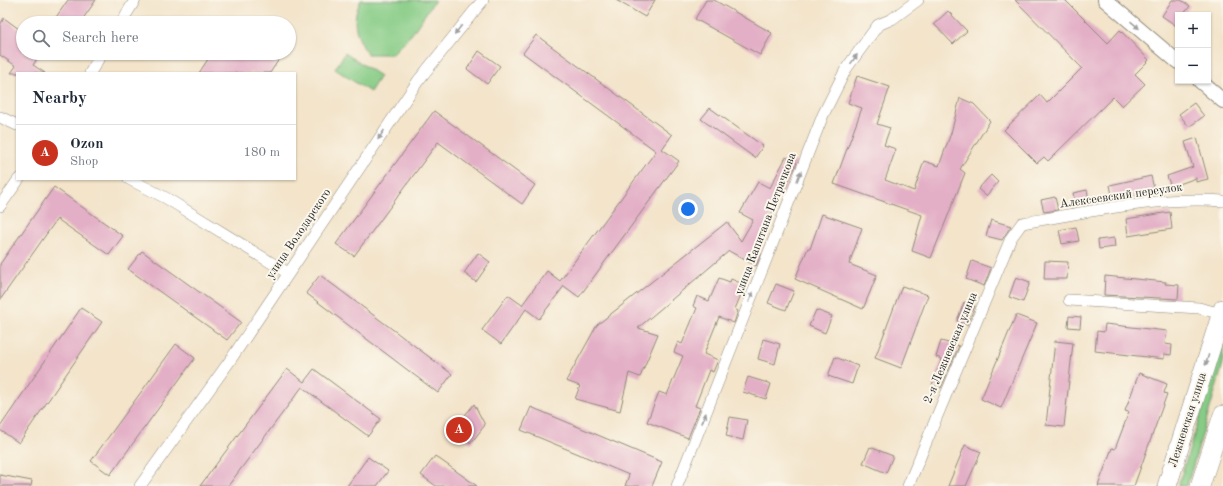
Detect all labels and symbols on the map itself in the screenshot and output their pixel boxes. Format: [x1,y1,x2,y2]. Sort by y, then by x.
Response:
one-way arrow [1130,21,1140,30]
one-way arrow [454,25,463,36]
one-way arrow [850,53,858,64]
one-way arrow [377,130,385,140]
street label: улица Капитана Петрачкова [733,151,799,297]
one-way arrow [796,171,802,182]
street label: Алексеевский переулок [1059,181,1183,211]
street label: улица Володарского [264,187,334,281]
your location [678,199,698,219]
street label: 2-я Лежневская улица [922,290,980,405]
one-way arrow [749,291,755,303]
one-way arrow [1204,354,1210,366]
street label: Лежневская улица [1167,371,1209,469]
one-way arrow [702,412,708,424]
pin: A [446,415,472,445]

